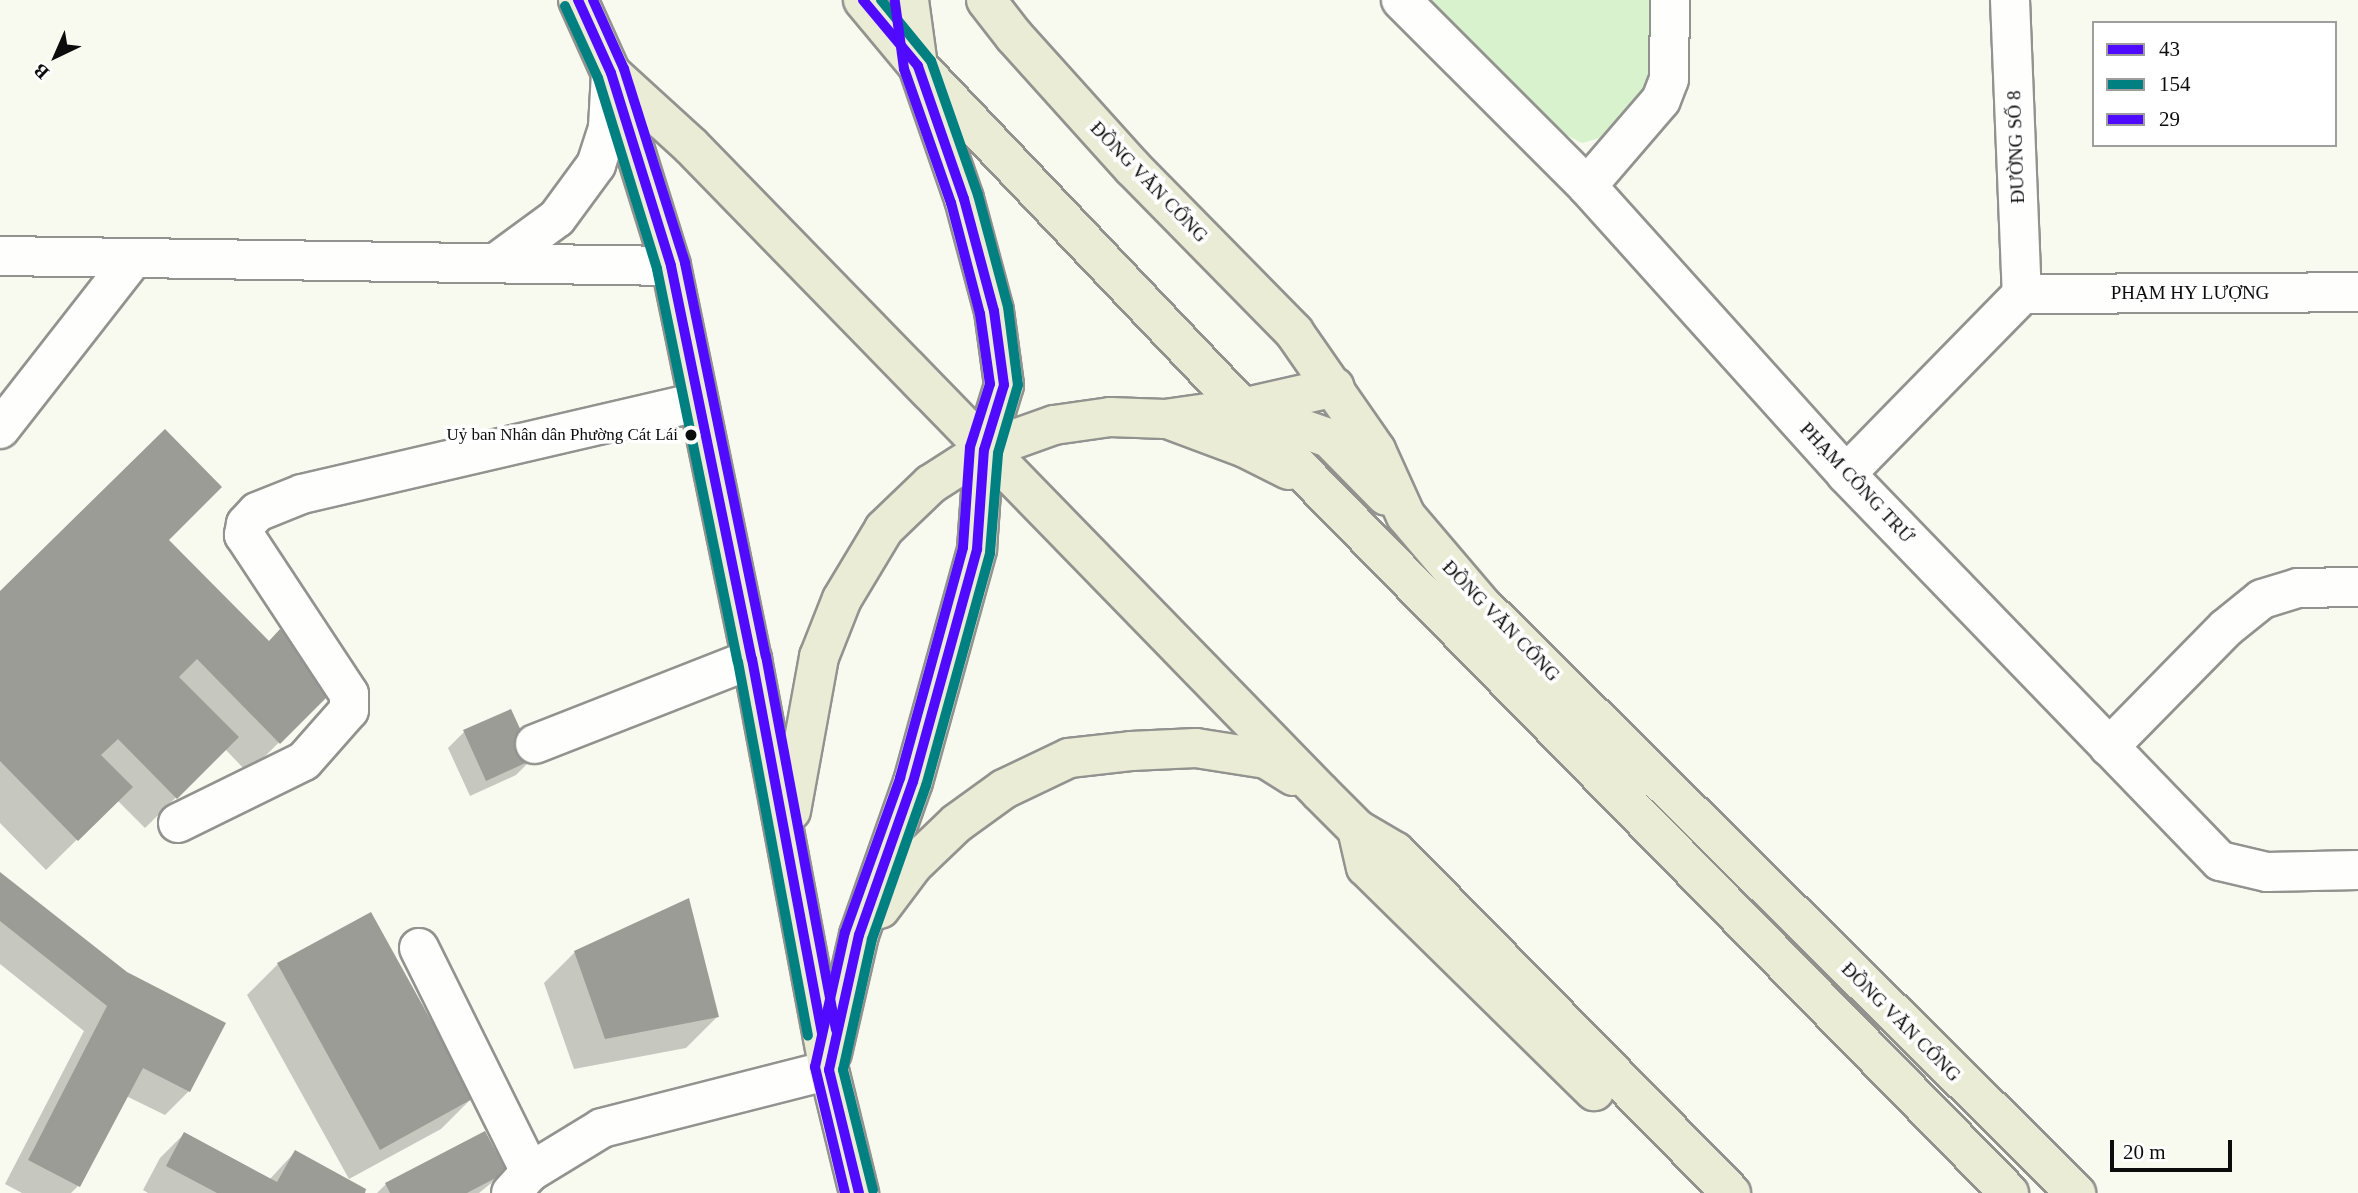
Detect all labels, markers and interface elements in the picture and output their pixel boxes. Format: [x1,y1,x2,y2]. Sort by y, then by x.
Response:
north arrow [21,21,91,91]
legend [2092,21,2337,147]
text: 43 [2159,37,2180,61]
text: B [29,60,53,83]
text: 154 [2159,72,2191,96]
street label: ĐƯỜNG SỐ 8 [2003,90,2029,204]
text: 29 [2159,107,2180,131]
street label: ĐỒNG VĂN CỐNG [1085,117,1213,247]
street label: PHẠM HY LƯỢNG [2110,282,2270,304]
street label: PHẠM CÔNG TRỨ [1795,418,1919,548]
place label: Uỷ ban Nhân dân Phường Cát Lái [446,425,678,445]
marker: Uỷ ban Nhân dân Phường Cát Lái [684,428,698,442]
street label: ĐỒNG VĂN CỐNG [1437,556,1565,686]
street label: ĐỒNG VĂN CỐNG [1837,958,1965,1086]
scale bar [2113,1126,2236,1170]
text: 20 m [2123,1140,2166,1164]

